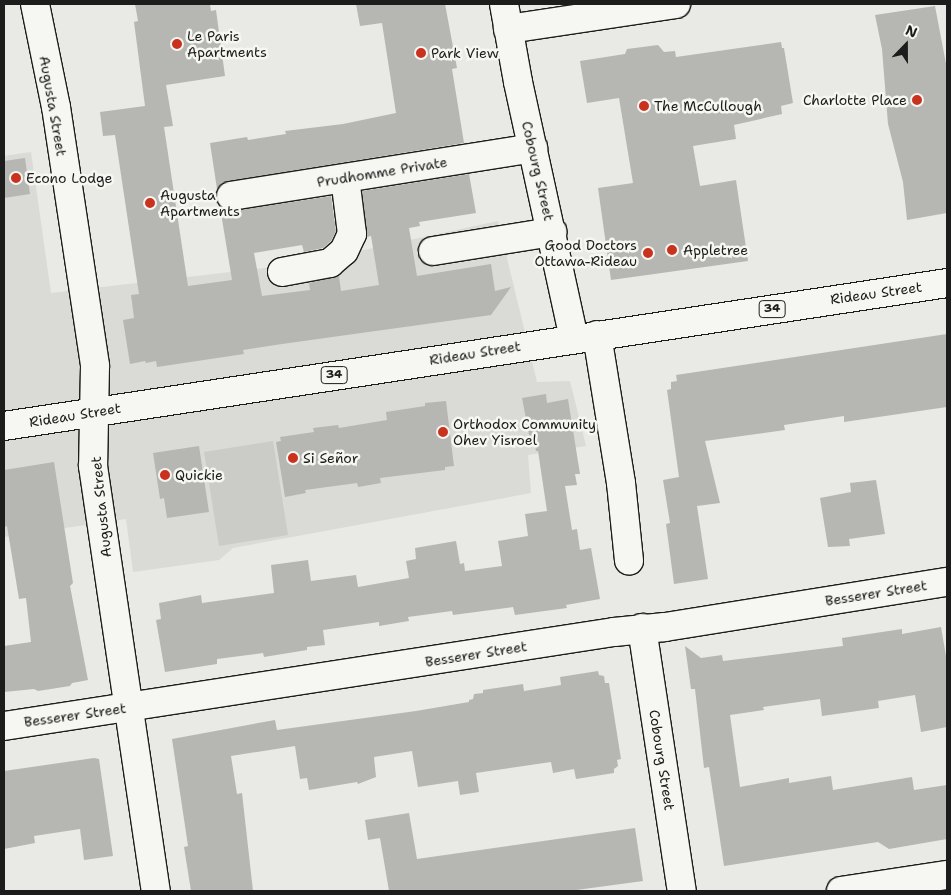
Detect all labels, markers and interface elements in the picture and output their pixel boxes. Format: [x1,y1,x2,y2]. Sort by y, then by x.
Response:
north arrow [881,20,931,70]
text: N [903,21,920,42]
place label: Le Paris Apartments [187,28,267,60]
marker: Le Paris Apartments [171,38,183,50]
place label: Park View [431,45,499,61]
marker: Park View [415,47,427,59]
street label: Augusta Street [36,54,70,158]
place label: Charlotte Place [803,92,907,108]
marker: Charlotte Place [911,94,923,106]
place label: The McCullough [654,98,762,114]
marker: The McCullough [638,100,650,112]
street label: Cobourg Street [518,119,558,223]
street label: Prudhomme Private [316,153,448,191]
place label: Econo Lodge [26,170,112,186]
marker: Econo Lodge [10,172,22,184]
place label: Augusta Apartments [160,187,240,220]
marker: Augusta Apartments [144,197,156,209]
place label: Good Doctors Ottawa-Rideau [534,237,637,270]
place label: Appletree [683,242,748,258]
marker: Appletree [665,243,679,257]
marker: Good Doctors Ottawa-Rideau [641,246,655,260]
street label: Rideau Street [829,278,923,308]
road number: 34 [758,300,786,318]
street label: Rideau Street [428,337,522,369]
road number: 34 [320,366,348,384]
street label: Rideau Street [28,399,122,431]
place label: Orthodox Community Ohev Yisroel [453,416,596,448]
marker: Orthodox Community Ohev Yisroel [437,426,449,438]
place label: Si Señor [303,450,358,466]
marker: Si Señor [287,452,299,464]
street label: Augusta Street [87,456,115,558]
place label: Quickie [175,467,223,483]
marker: Quickie [159,469,171,481]
street label: Besserer Street [824,577,928,609]
street label: Besserer Street [424,638,528,670]
street label: Besserer Street [23,700,127,730]
street label: Cobourg Street [646,708,678,812]

